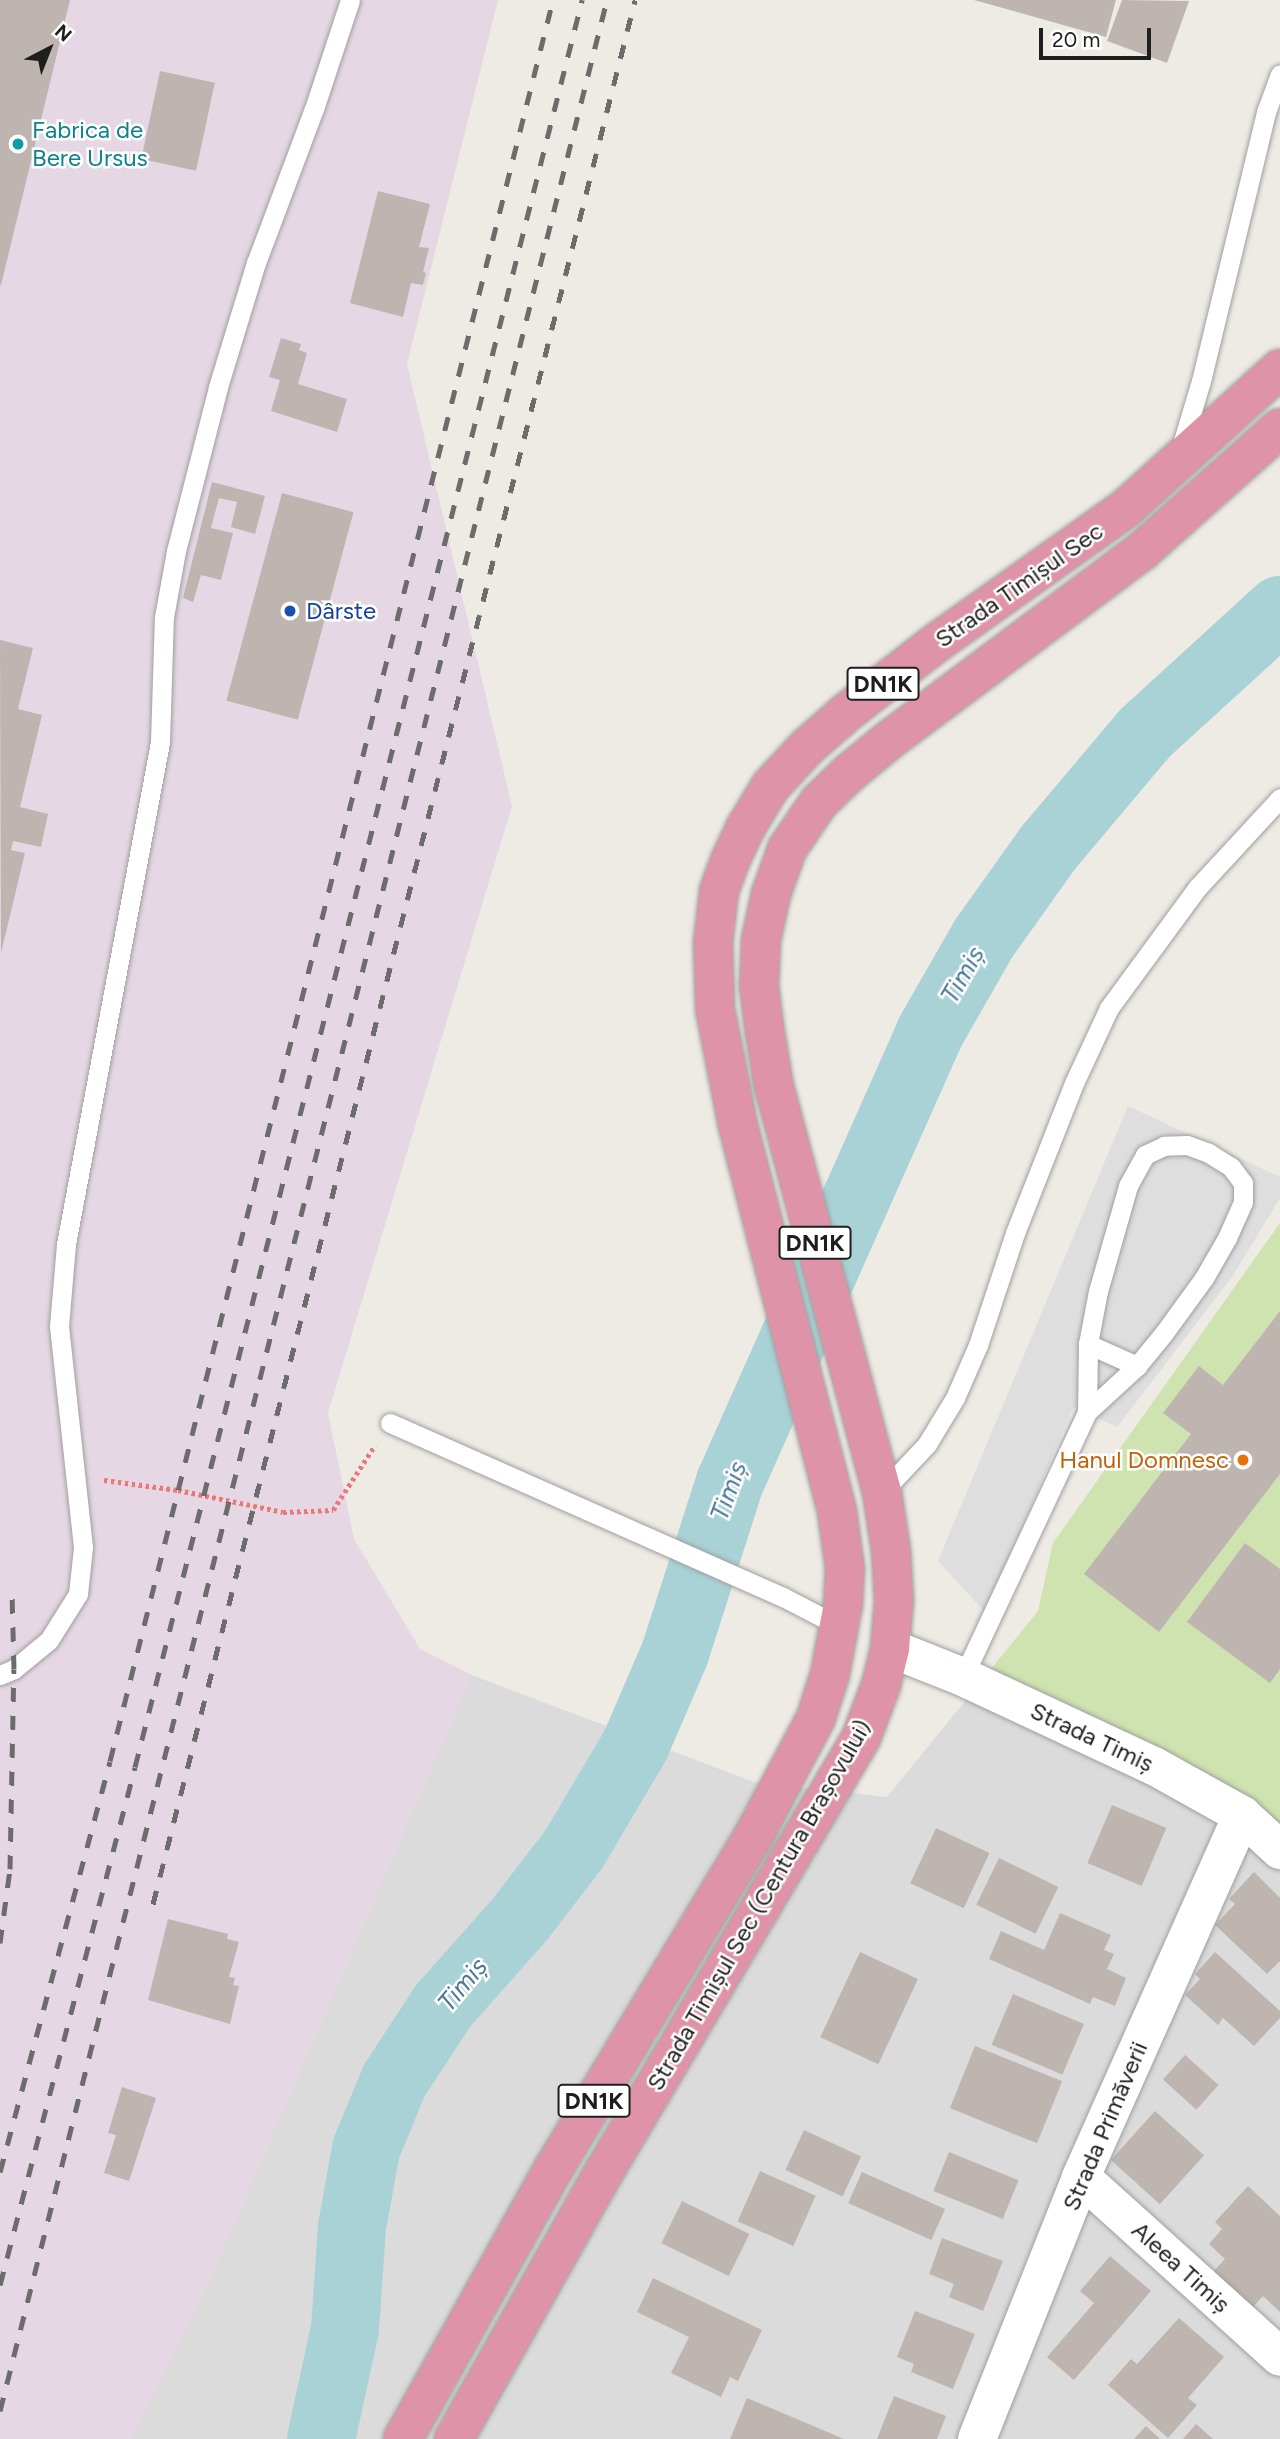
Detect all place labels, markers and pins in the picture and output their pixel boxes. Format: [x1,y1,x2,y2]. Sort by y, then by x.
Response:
place label: Fabrica de Bere Ursus [32,116,148,172]
marker: Fabrica de Bere Ursus [10,136,26,152]
place label: Dârste [306,597,376,625]
marker: Dârste [280,601,300,621]
place label: Hanul Domnesc [1059,1446,1229,1474]
marker: Hanul Domnesc [1235,1452,1251,1468]

